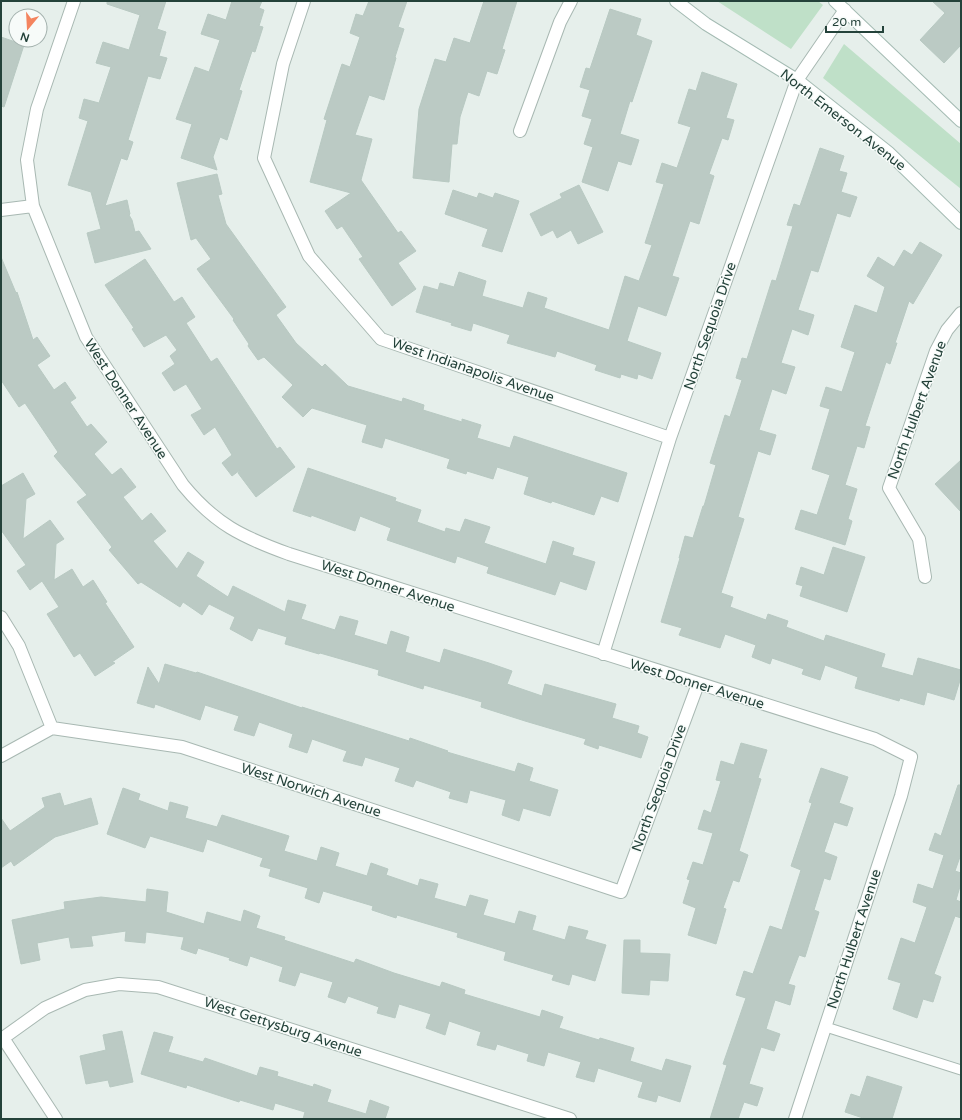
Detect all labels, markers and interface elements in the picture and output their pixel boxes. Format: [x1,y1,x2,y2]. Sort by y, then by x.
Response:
north arrow [8,8,48,48]
scale bar [826,8,883,34]
text: 20 m [832,15,861,29]
text: N [19,29,31,45]
street label: North Emerson Avenue [777,66,909,174]
street label: North Sequoia Drive [680,260,740,392]
street label: West Indianapolis Avenue [389,334,557,406]
street label: West Donner Avenue [81,336,171,462]
street label: North Hulbert Avenue [884,338,950,482]
street label: West Donner Avenue [319,556,457,616]
street label: West Donner Avenue [628,655,766,713]
street label: North Sequoia Drive [628,722,690,854]
street label: West Norwich Avenue [239,759,383,821]
street label: North Hulbert Avenue [823,867,885,1011]
street label: West Gettysburg Avenue [202,993,364,1061]

